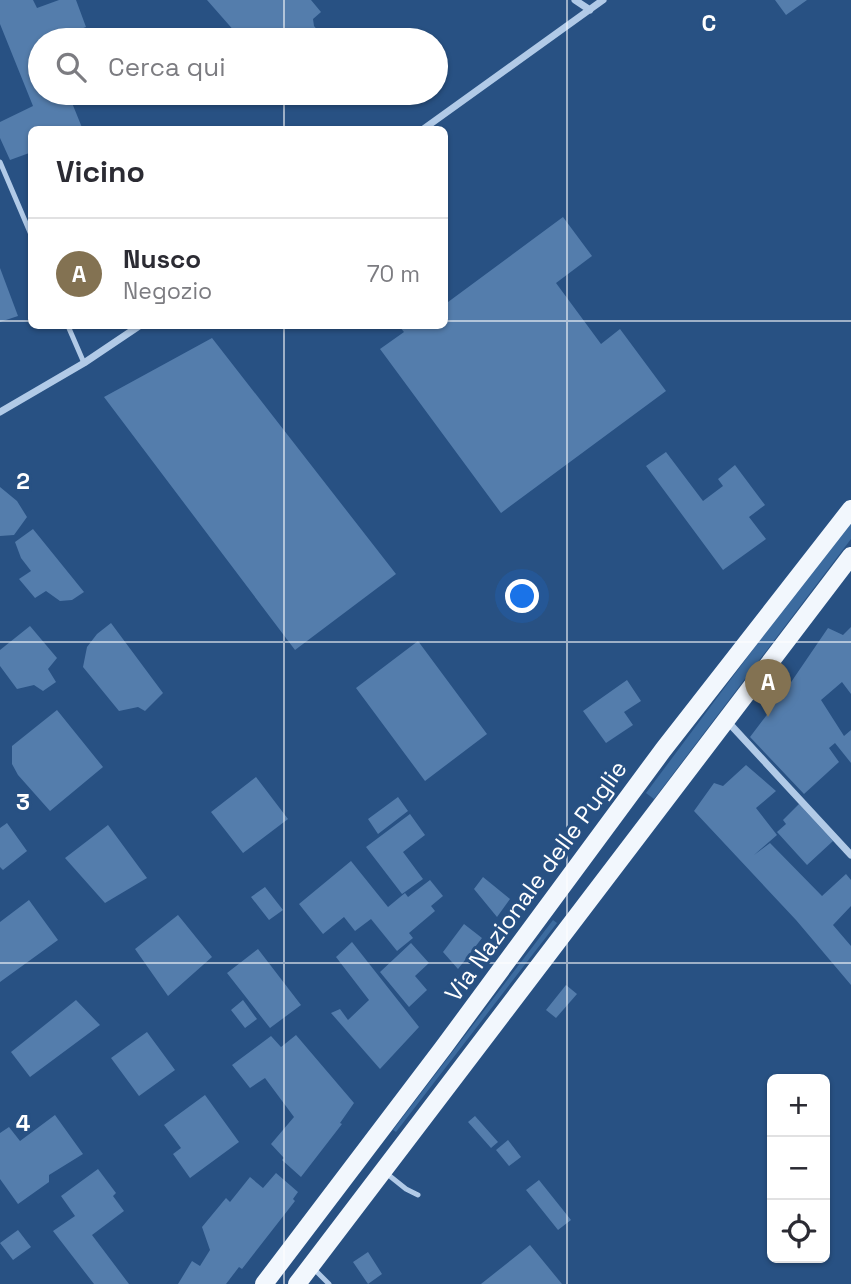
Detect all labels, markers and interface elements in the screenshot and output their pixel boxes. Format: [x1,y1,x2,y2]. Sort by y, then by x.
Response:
text: C [702,8,716,38]
search box [28,28,448,105]
icon: search [52,48,90,86]
text: Cerca qui [108,50,226,84]
text: Vicino [56,152,145,191]
text: Nusco [123,242,201,276]
text: A [72,259,86,289]
text: 70 m [367,259,420,289]
text: Negozio [123,276,212,306]
text: 2 [16,466,30,496]
your location [505,579,539,613]
pin: A [745,659,791,717]
street label: Via Nazionale delle Puglie [438,754,634,1007]
text: 3 [16,787,30,817]
map controls [767,1074,830,1263]
button: + [767,1074,830,1137]
text: 4 [16,1108,31,1138]
button: − [767,1137,830,1200]
button: locate [767,1200,830,1263]

